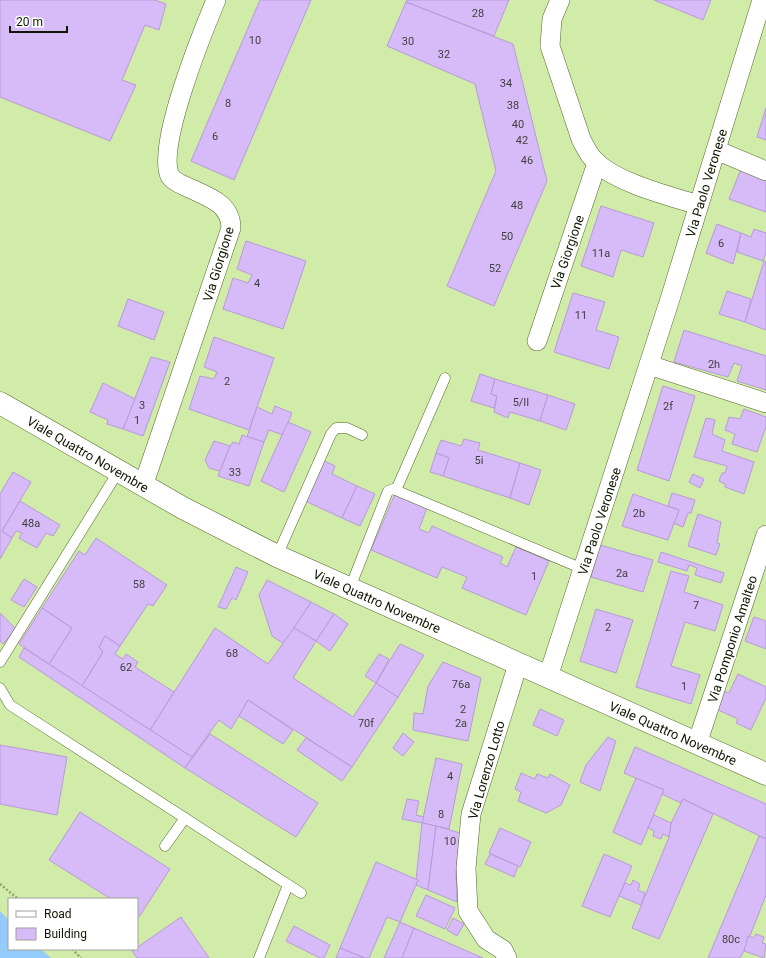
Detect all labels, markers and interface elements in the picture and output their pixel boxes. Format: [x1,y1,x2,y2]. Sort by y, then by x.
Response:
house number: 28 [472,7,484,20]
scale bar [10,8,67,34]
text: 20 m [16,15,43,29]
house number: 10 [249,34,261,47]
house number: 30 [402,35,414,48]
house number: 32 [438,48,450,61]
house number: 34 [500,77,512,90]
house number: 8 [225,97,231,110]
house number: 38 [507,99,519,112]
house number: 40 [512,118,524,131]
street label: Via Paolo Veronese [683,127,730,239]
house number: 6 [212,130,218,143]
house number: 42 [516,134,528,147]
house number: 46 [521,154,533,167]
house number: 48 [511,199,523,212]
street label: Via Giorgione [548,213,587,291]
street label: Via Giorgione [200,225,237,303]
house number: 50 [501,230,513,243]
house number: 6 [718,237,724,250]
house number: 11a [592,247,610,260]
house number: 52 [489,262,501,275]
house number: 4 [254,277,260,290]
house number: 11 [575,309,587,322]
house number: 2h [708,358,720,371]
house number: 2 [224,375,230,388]
house number: 5/II [513,396,529,409]
house number: 3 [139,399,145,412]
house number: 2f [663,400,673,413]
street label: Viale Quattro Novembre [24,413,151,495]
house number: 1 [134,414,140,427]
house number: 5i [475,454,483,467]
street label: Via Paolo Veronese [575,465,624,577]
house number: 33 [229,466,241,479]
house number: 2b [633,507,645,520]
house number: 48a [22,517,40,530]
street label: Viale Quattro Novembre [311,567,443,636]
house number: 2a [616,567,628,580]
house number: 1 [531,570,537,583]
street label: Via Pomponio Amalteo [705,574,760,705]
house number: 58 [133,578,145,591]
house number: 7 [693,599,699,612]
house number: 2 [605,621,611,634]
house number: 68 [226,647,238,660]
house number: 62 [120,661,132,674]
house number: 76a [452,678,470,691]
house number: 1 [681,680,687,693]
street label: Viale Quattro Novembre [607,699,739,768]
house number: 2 [460,703,466,716]
house number: 70f [358,717,374,730]
house number: 2a [455,717,467,730]
street label: Via Lorenzo Lotto [465,719,508,821]
house number: 4 [447,770,453,783]
house number: 8 [438,808,444,821]
house number: 10 [444,835,456,848]
legend [8,898,138,950]
text: Road [44,907,72,921]
text: Building [44,927,87,941]
house number: 80c [722,933,740,946]

